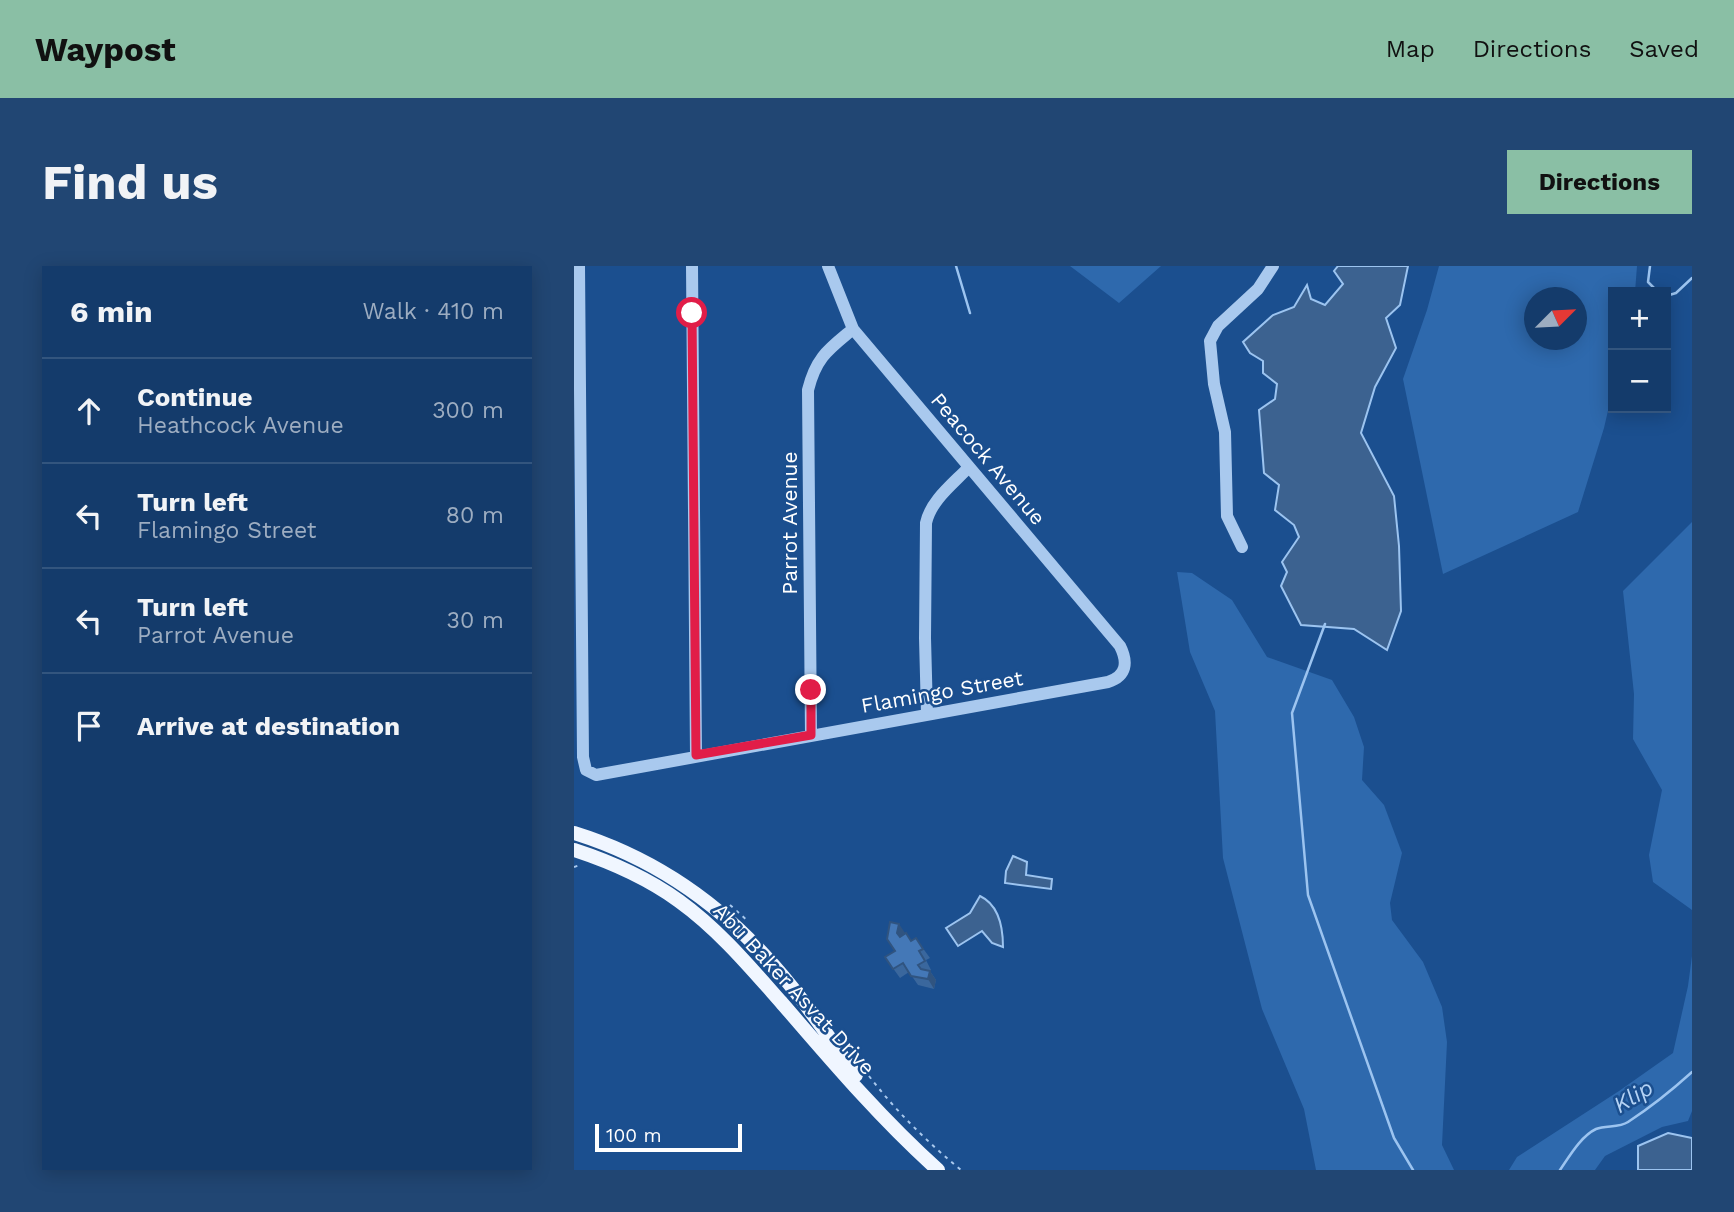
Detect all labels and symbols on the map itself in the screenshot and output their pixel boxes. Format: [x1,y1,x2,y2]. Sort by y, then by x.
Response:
north arrow [1524,287,1587,350]
route start [676,297,707,328]
street label: Peacock Avenue [926,388,1051,530]
street label: Parrot Avenue [777,451,802,595]
street label: Flamingo Street [859,665,1025,718]
route end [795,674,826,705]
street label: Abu Baker Asvat Drive [708,898,880,1080]
water label: Klip [1608,1074,1658,1119]
scale bar [595,1121,742,1153]

